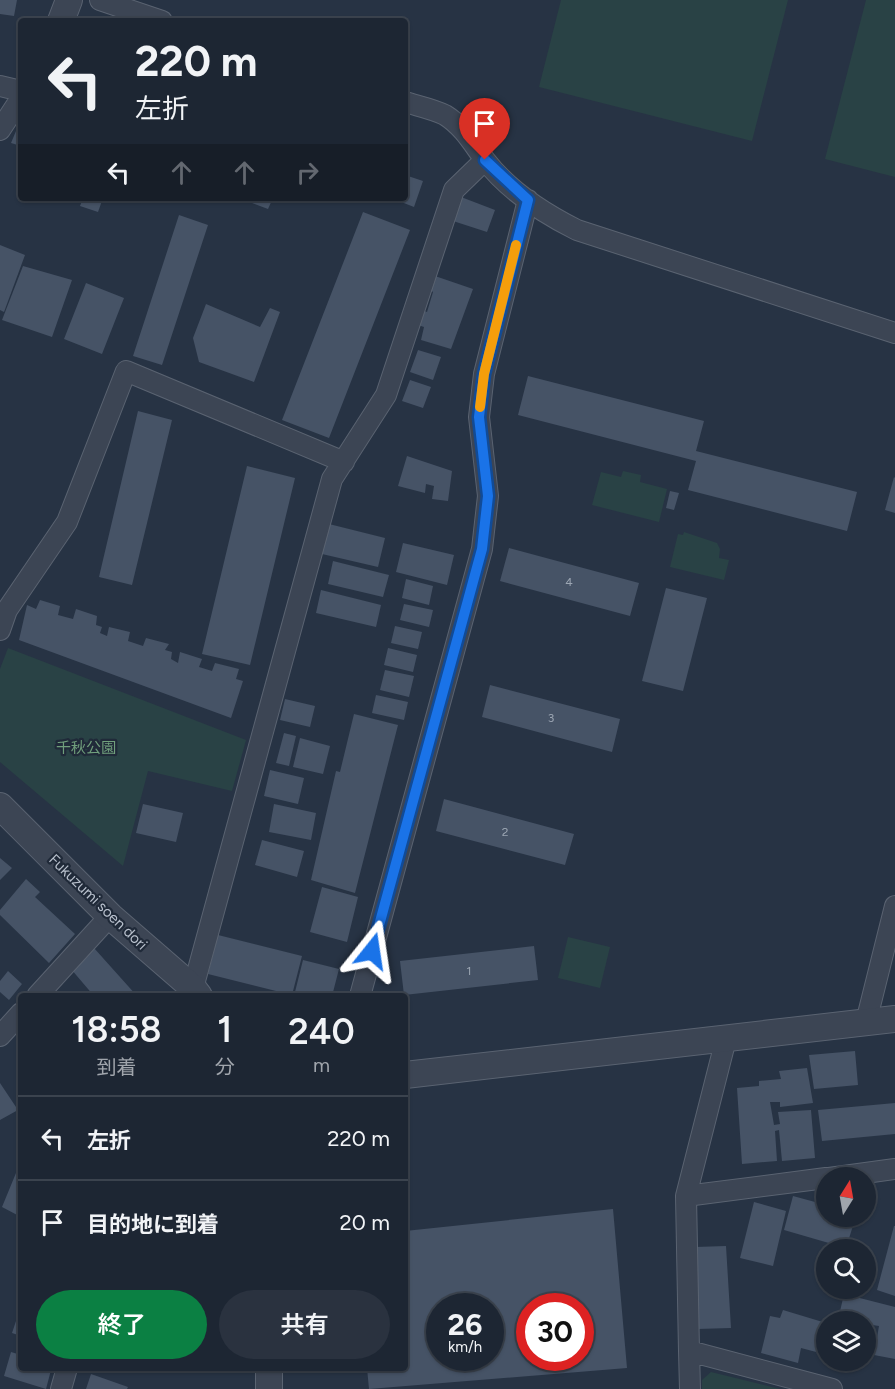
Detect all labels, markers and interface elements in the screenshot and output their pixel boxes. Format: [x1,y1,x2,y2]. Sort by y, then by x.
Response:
text: 220 m [135,36,257,87]
icon: left [36,42,114,120]
text: 左折 [135,92,189,125]
pin [459,98,510,160]
icon: arrive [468,107,501,140]
icon: left [102,156,135,189]
icon: ahead [165,156,198,189]
icon: ahead [228,156,261,189]
icon: right [291,156,324,189]
house number: 4 [565,575,573,589]
house number: 3 [548,711,554,725]
park label: 千秋公園 [56,739,116,757]
house number: 2 [502,825,508,839]
street label: Fukuzumi soen dori [45,850,151,954]
position arrow [340,919,404,983]
house number: 1 [467,964,471,978]
text: 18:58 [71,1008,162,1051]
text: 1 [217,1008,232,1051]
text: 240 [288,1010,355,1053]
text: m [313,1053,330,1077]
text: 到着 [96,1055,136,1079]
text: 分 [215,1055,235,1079]
icon: left [36,1122,69,1155]
text: 220 m [327,1125,390,1152]
text: 左折 [87,1127,131,1154]
north arrow [816,1167,876,1227]
map controls [816,1167,876,1371]
icon: arrive [36,1206,69,1239]
text: 20 m [339,1209,390,1236]
text: 目的地に到着 [87,1211,219,1238]
button: search [816,1239,876,1299]
button: 終了 [36,1290,207,1359]
button: 共有 [219,1290,390,1359]
speed limit sign: 30 [516,1293,594,1371]
text: 26 [448,1306,482,1343]
button: layers [816,1311,876,1371]
text: km/h [448,1338,482,1356]

